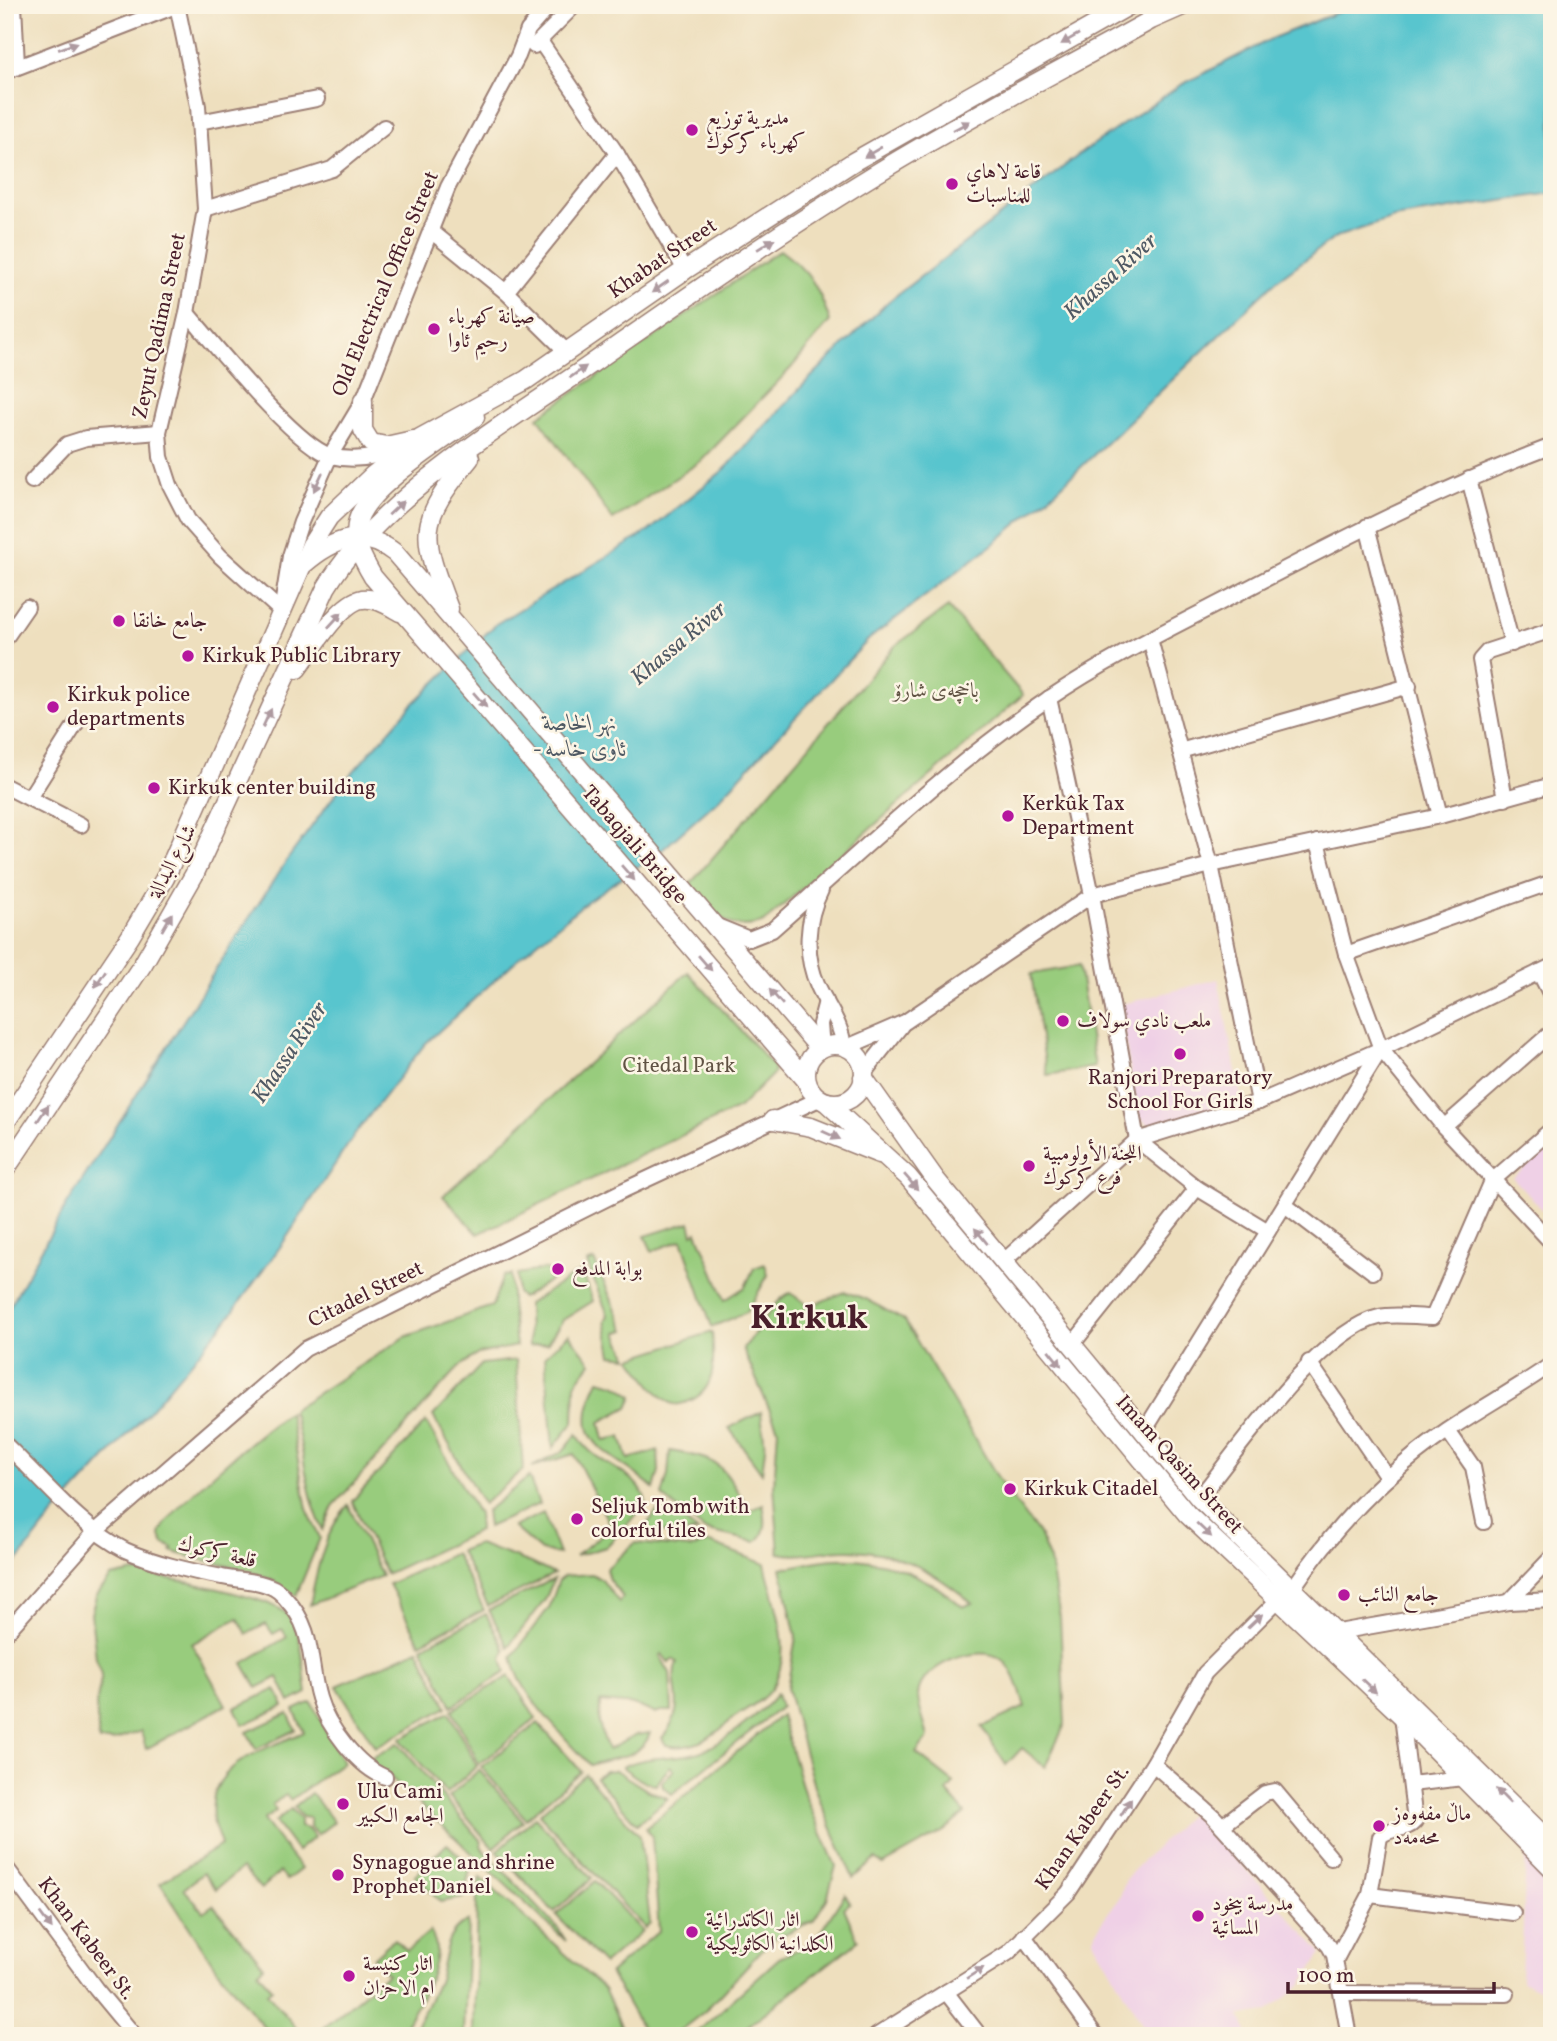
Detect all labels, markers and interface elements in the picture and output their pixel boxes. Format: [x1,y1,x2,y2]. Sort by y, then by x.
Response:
one-way arrow [1061,33,1080,45]
one-way arrow [58,40,79,51]
place label: مديرية توزيع كهرباء كركوك [706,104,806,157]
one-way arrow [951,120,970,132]
marker: مديرية توزيع كهرباء كركوك [684,122,700,138]
one-way arrow [863,145,882,158]
place label: قاعة لاهاي للمناسبات [966,158,1041,211]
street label: Old Electrical Office Street [325,167,447,401]
marker: قاعة لاهاي للمناسبات [944,176,960,192]
street label: Khabat Street [603,212,723,306]
water label: Khassa River [1057,226,1165,328]
street label: Zeyut Qadima Street [126,230,194,422]
one-way arrow [756,237,776,250]
one-way arrow [651,280,669,294]
place label: صيانة كهرباء رحيم ئاوا [448,303,535,361]
marker: صيانة كهرباء رحيم ئاوا [426,321,442,337]
one-way arrow [569,365,587,379]
one-way arrow [312,472,323,492]
one-way arrow [387,500,405,516]
water label: Khassa River [624,594,734,694]
place label: جامع خانقا [133,607,208,639]
one-way arrow [327,612,342,629]
marker: جامع خانقا [111,613,127,629]
place label: Kirkuk Public Library [202,642,401,671]
marker: Kirkuk Public Library [180,648,196,664]
park label: باخچەی شارۆ [891,677,979,706]
place label: Kirkuk police departments [67,681,190,734]
one-way arrow [472,692,487,709]
marker: Kirkuk police departments [45,699,61,715]
one-way arrow [262,708,273,728]
water label: نهر الخاصة - ئاوی خاسە [533,708,627,766]
place label: Kirkuk center building [168,774,376,803]
street label: Tabaqjali Bridge [574,779,694,911]
marker: Kirkuk center building [146,780,162,796]
place label: Kerkûk Tax Department [1022,790,1134,843]
marker: Kerkûk Tax Department [1000,808,1016,824]
street label: شارع البدالة [141,820,206,906]
one-way arrow [620,864,636,882]
one-way arrow [161,913,173,932]
one-way arrow [697,954,712,971]
one-way arrow [93,970,107,988]
one-way arrow [769,989,784,1006]
water label: Khassa River [244,995,336,1110]
place label: ملعب نادي سولاف [1077,1007,1212,1036]
marker: ملعب نادي سولاف [1055,1013,1071,1029]
marker: Ranjori Preparatory School For Girls [1172,1046,1188,1062]
park label: Citedal Park [623,1052,736,1081]
place label: Ranjori Preparatory School For Girls [1088,1064,1273,1117]
one-way arrow [36,1104,50,1122]
one-way arrow [821,1129,841,1141]
place label: اللجنة الأولومبية فرع كركوك [1043,1138,1142,1195]
marker: اللجنة الأولومبية فرع كركوك [1021,1158,1037,1174]
one-way arrow [903,1173,919,1191]
one-way arrow [974,1227,989,1245]
street label: Citadel Street [303,1255,429,1335]
place label: بوابة المدفع [572,1255,642,1287]
marker: بوابة المدفع [550,1261,566,1277]
district label: Kirkuk [750,1295,868,1343]
one-way arrow [1048,1348,1063,1366]
street label: Imam Qasim Street [1109,1389,1249,1541]
place label: Kirkuk Citadel [1024,1475,1158,1504]
marker: Kirkuk Citadel [1002,1481,1018,1497]
place label: Seljuk Tomb with colorful tiles [591,1493,750,1546]
marker: Seljuk Tomb with colorful tiles [569,1511,585,1527]
one-way arrow [1195,1522,1213,1538]
street label: قلعة كركوك [175,1530,259,1576]
place label: جامع النائب [1358,1581,1439,1613]
marker: جامع النائب [1336,1587,1352,1603]
one-way arrow [1246,1613,1263,1629]
one-way arrow [1361,1678,1378,1694]
street label: Khan Kabeer St. [1029,1759,1137,1897]
place label: Ulu Cami الجامع الكبير [355,1778,443,1834]
one-way arrow [1495,1787,1512,1804]
marker: Ulu Cami الجامع الكبير [335,1796,351,1812]
one-way arrow [1120,1797,1133,1816]
place label: ماڵ مفەوەز محەمەد [1391,1800,1471,1853]
marker: ماڵ مفەوەز محەمەد [1371,1818,1387,1834]
place label: Synagogue and shrine Prophet Daniel [352,1849,555,1902]
marker: Synagogue and shrine Prophet Daniel [330,1867,346,1883]
street label: Khan Kabeer St. [30,1872,142,2006]
place label: مدرسة بيخود المسائية [1212,1890,1293,1943]
place label: اثار الكاتدرائية الكلدانية الكاثوليكية [706,1906,833,1959]
marker: مدرسة بيخود المسائية [1190,1908,1206,1924]
one-way arrow [39,1912,53,1930]
marker: اثار الكاتدرائية الكلدانية الكاثوليكية [684,1924,700,1940]
place label: اثار كنيسة ام الاحزان [363,1950,434,2005]
scale bar [1288,1950,1494,1994]
text: 100 m [1298,1962,1355,1991]
one-way arrow [966,1967,985,1980]
marker: اثار كنيسة ام الاحزان [341,1968,357,1984]

